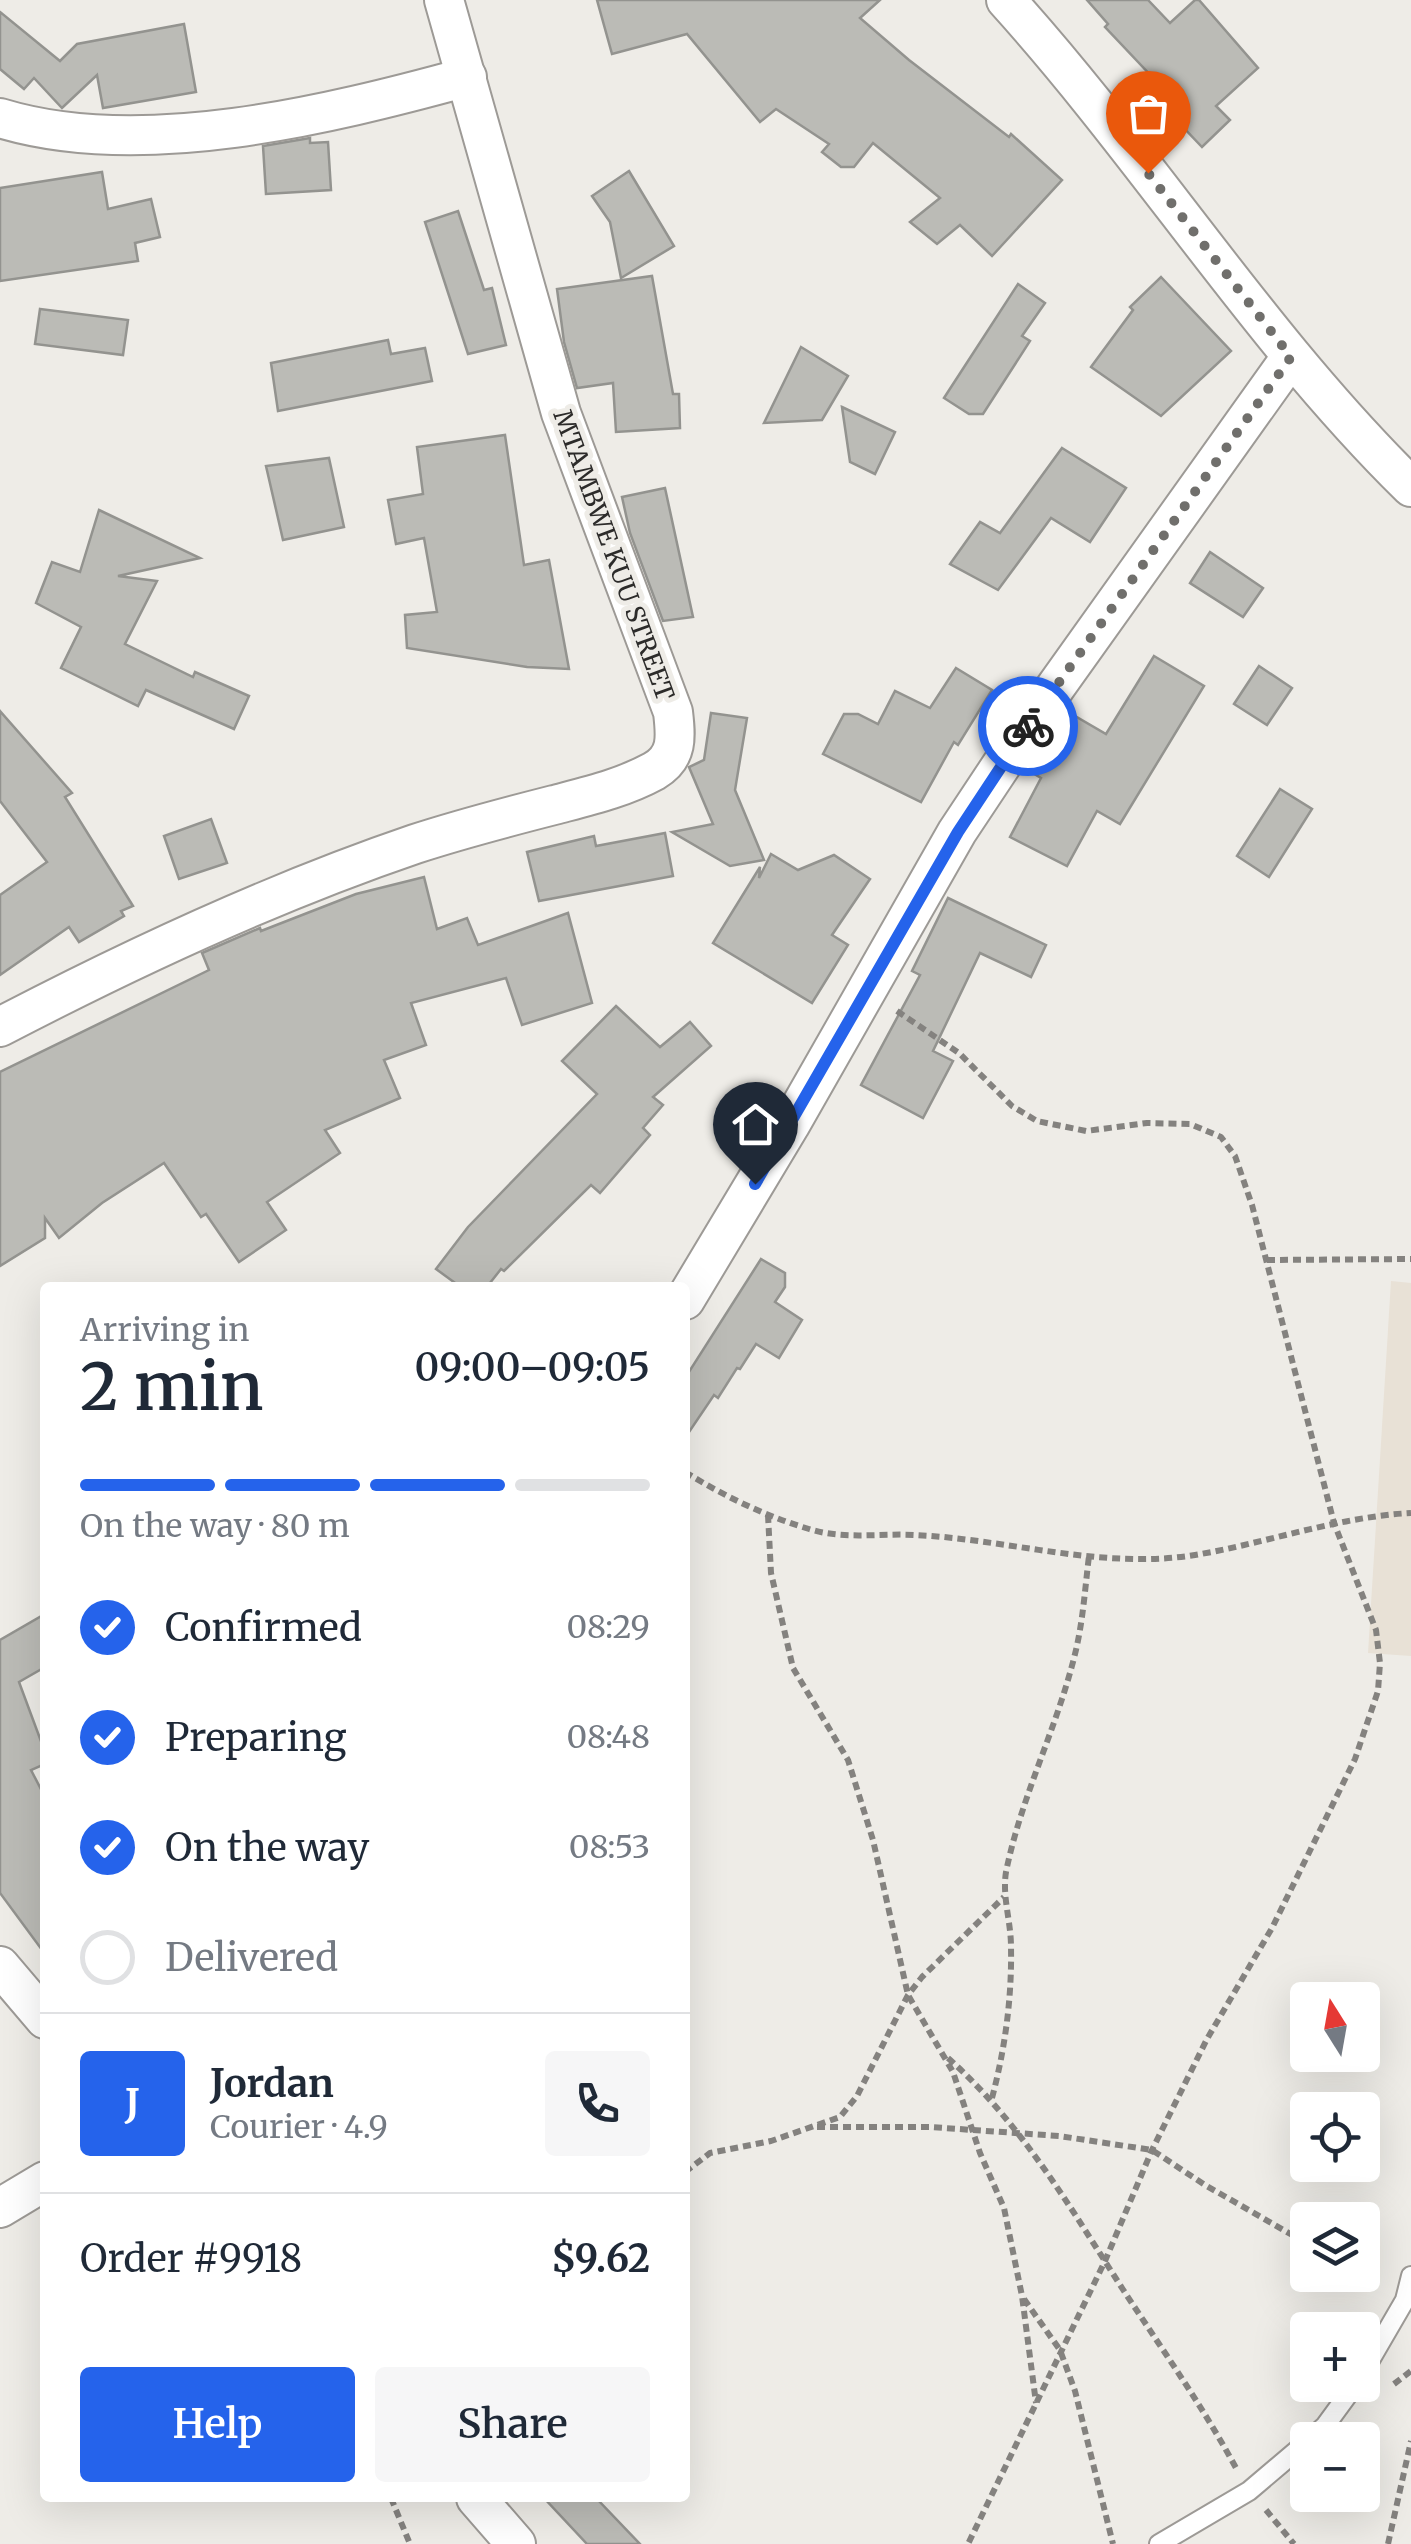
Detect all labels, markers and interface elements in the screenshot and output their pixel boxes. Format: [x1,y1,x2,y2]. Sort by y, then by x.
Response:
pin [1106,71,1191,174]
icon: bag [1121,86,1176,141]
street label: MTAMBWE KUU STREET [546,405,682,705]
courier [978,676,1078,776]
icon: bike [1001,699,1056,754]
pin [713,1082,798,1185]
icon: home [728,1097,783,1152]
text: Arriving in [80,1310,249,1350]
text: 09:00–09:05 [414,1344,650,1391]
text: 2 min [80,1346,264,1428]
text: On the way · 80 m [80,1506,350,1546]
icon: check [80,1600,135,1655]
text: Confirmed [165,1604,362,1651]
text: 08:29 [566,1607,650,1647]
icon: check [80,1710,135,1765]
text: Preparing [165,1714,347,1761]
text: 08:48 [567,1717,650,1757]
icon: check [80,1820,135,1875]
text: On the way [165,1824,369,1871]
text: 08:53 [569,1827,650,1867]
text: Delivered [165,1934,338,1981]
north arrow [1290,1982,1380,2072]
map controls [1290,1982,1380,2512]
button: phone [545,2051,650,2156]
text: Jordan [210,2060,334,2107]
text: J [125,2080,140,2127]
button: locate [1290,2092,1380,2182]
text: Courier · 4.9 [210,2107,388,2147]
button: layers [1290,2202,1380,2292]
text: Order #9918 [80,2235,302,2282]
text: $9.62 [551,2235,650,2282]
button: + [1290,2312,1380,2402]
button: Help [80,2367,355,2482]
button: Share [375,2367,650,2482]
button: − [1290,2422,1380,2512]

